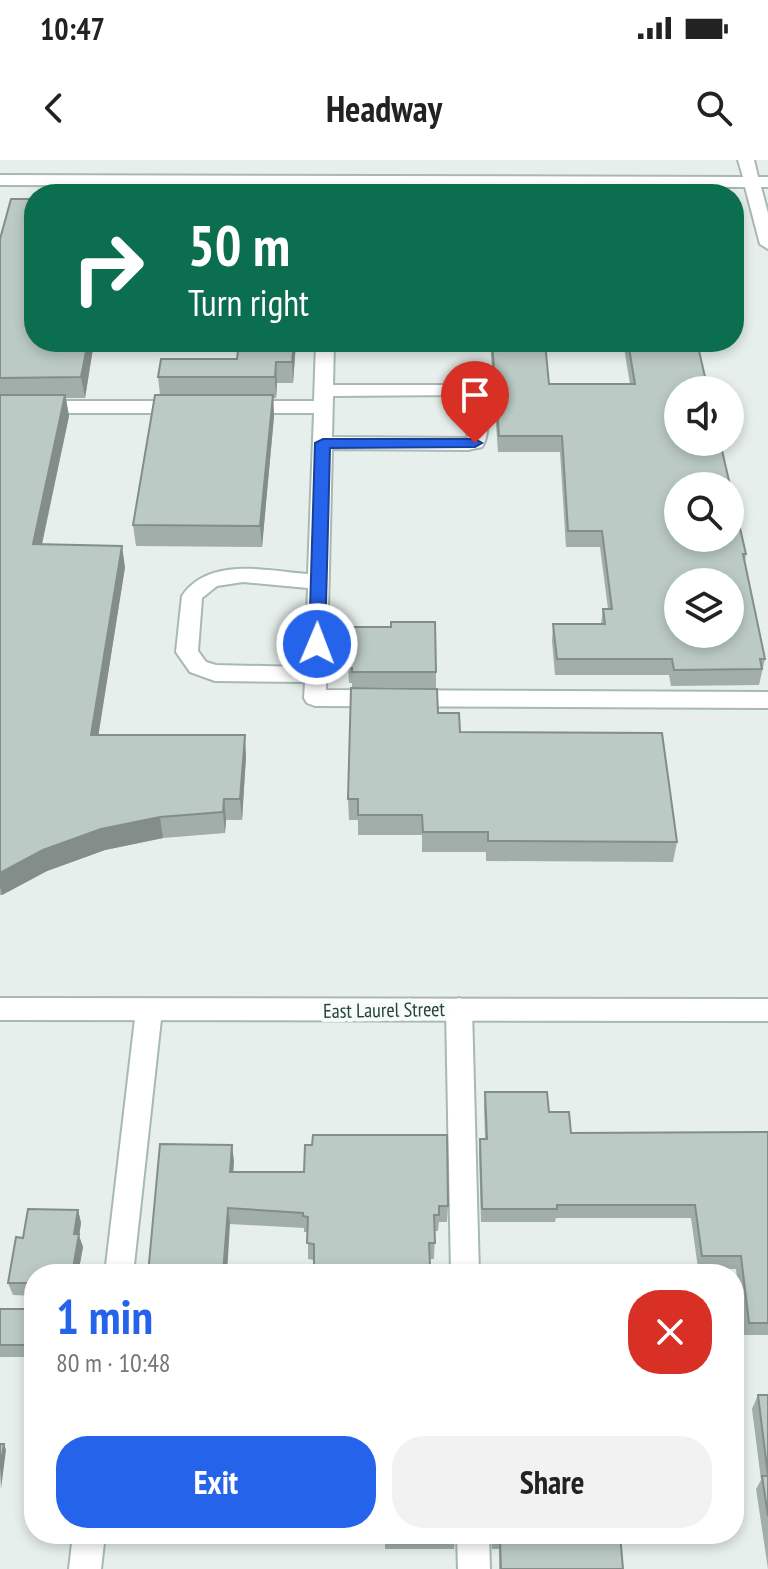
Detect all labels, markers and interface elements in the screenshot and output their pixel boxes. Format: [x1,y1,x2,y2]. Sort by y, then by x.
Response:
text: 10:47 [40,9,105,48]
text: Headway [326,85,442,132]
icon: back [32,86,76,130]
icon: search [692,86,736,130]
text: 50 m [188,209,290,281]
icon: right [56,216,160,320]
text: Turn right [188,279,309,326]
pin [441,361,509,443]
icon: arrive [453,373,497,417]
map controls [664,376,744,648]
button: sound [664,376,744,456]
button: search [664,472,744,552]
button: layers [664,568,744,648]
position arrow [275,602,359,686]
street label: East Laurel Street [323,996,446,1024]
text: 1 min [56,1285,153,1347]
button: close [628,1290,712,1374]
text: 80 m · 10:48 [56,1346,171,1379]
button: Exit [56,1436,376,1528]
button: Share [392,1436,712,1528]

